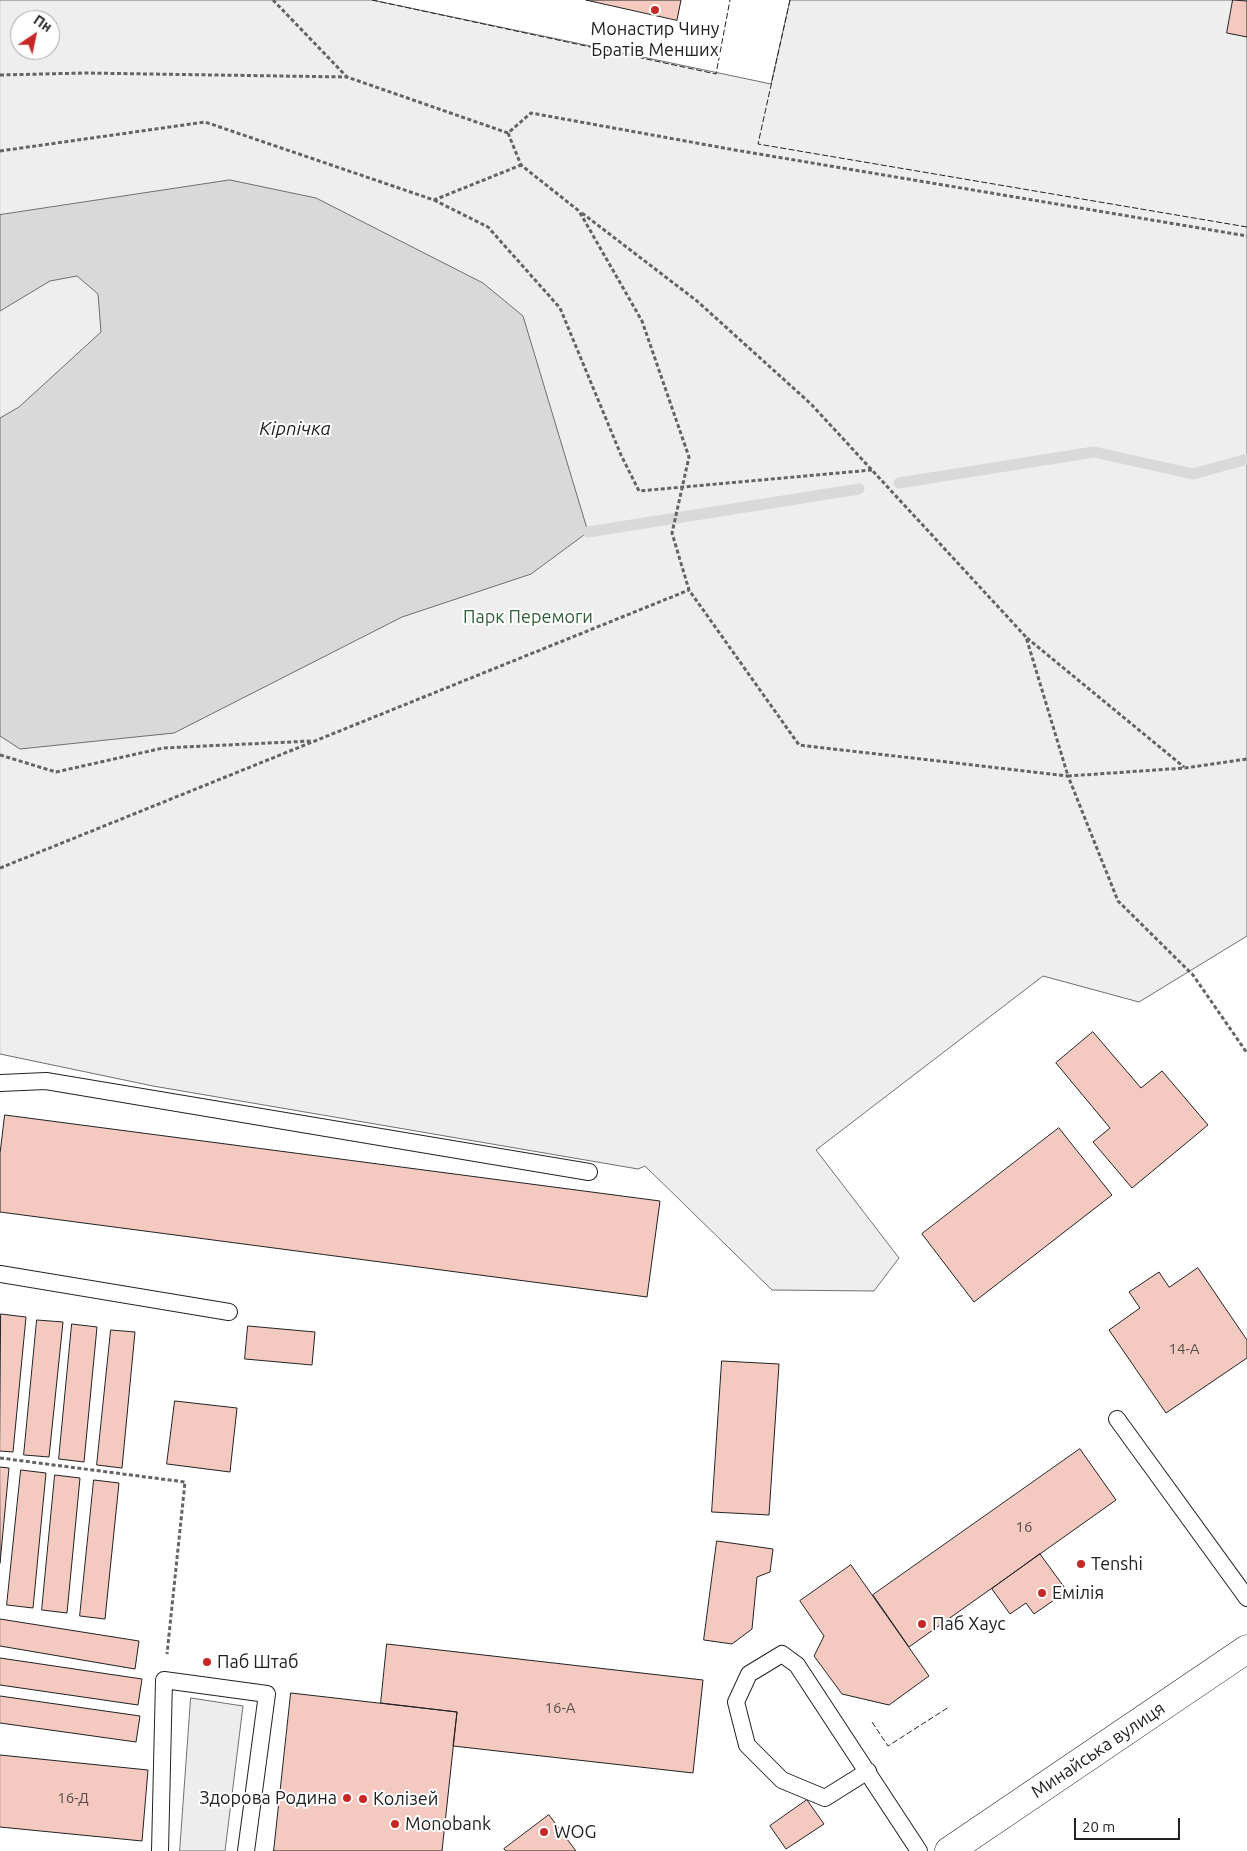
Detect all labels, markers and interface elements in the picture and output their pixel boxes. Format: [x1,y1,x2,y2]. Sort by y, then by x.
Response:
marker: Монастир Чину Братів Менших [649,4,661,16]
north arrow [10,10,60,60]
text: Пн [31,12,55,35]
place label: Монастир Чину Братів Менших [591,18,719,60]
water label: Кірпічка [259,418,331,440]
park label: Парк Перемоги [463,606,593,628]
house number: 14-А [1168,1340,1200,1358]
house number: 16 [1016,1518,1032,1536]
place label: Tenshi [1091,1553,1143,1575]
marker: Tenshi [1075,1558,1087,1570]
place label: Емілія [1052,1582,1104,1604]
marker: Емілія [1036,1587,1048,1599]
place label: Паб Хаус [932,1613,1006,1635]
marker: Паб Хаус [916,1618,928,1630]
place label: Паб Штаб [217,1651,299,1673]
marker: Паб Штаб [201,1656,213,1668]
street label: Минайська вулиця [1027,1697,1169,1803]
house number: 16-А [544,1699,576,1717]
place label: Здорова Родина [199,1787,337,1809]
place label: Колізей [373,1788,438,1810]
house number: 16-Д [57,1789,89,1807]
marker: Здорова Родина [341,1792,353,1804]
marker: Колізей [357,1793,369,1805]
scale bar [1077,1808,1183,1840]
place label: Monobank [405,1813,491,1835]
marker: Monobank [389,1818,401,1830]
text: 20 m [1082,1818,1115,1835]
place label: WOG [554,1821,597,1843]
marker: WOG [538,1826,550,1838]

